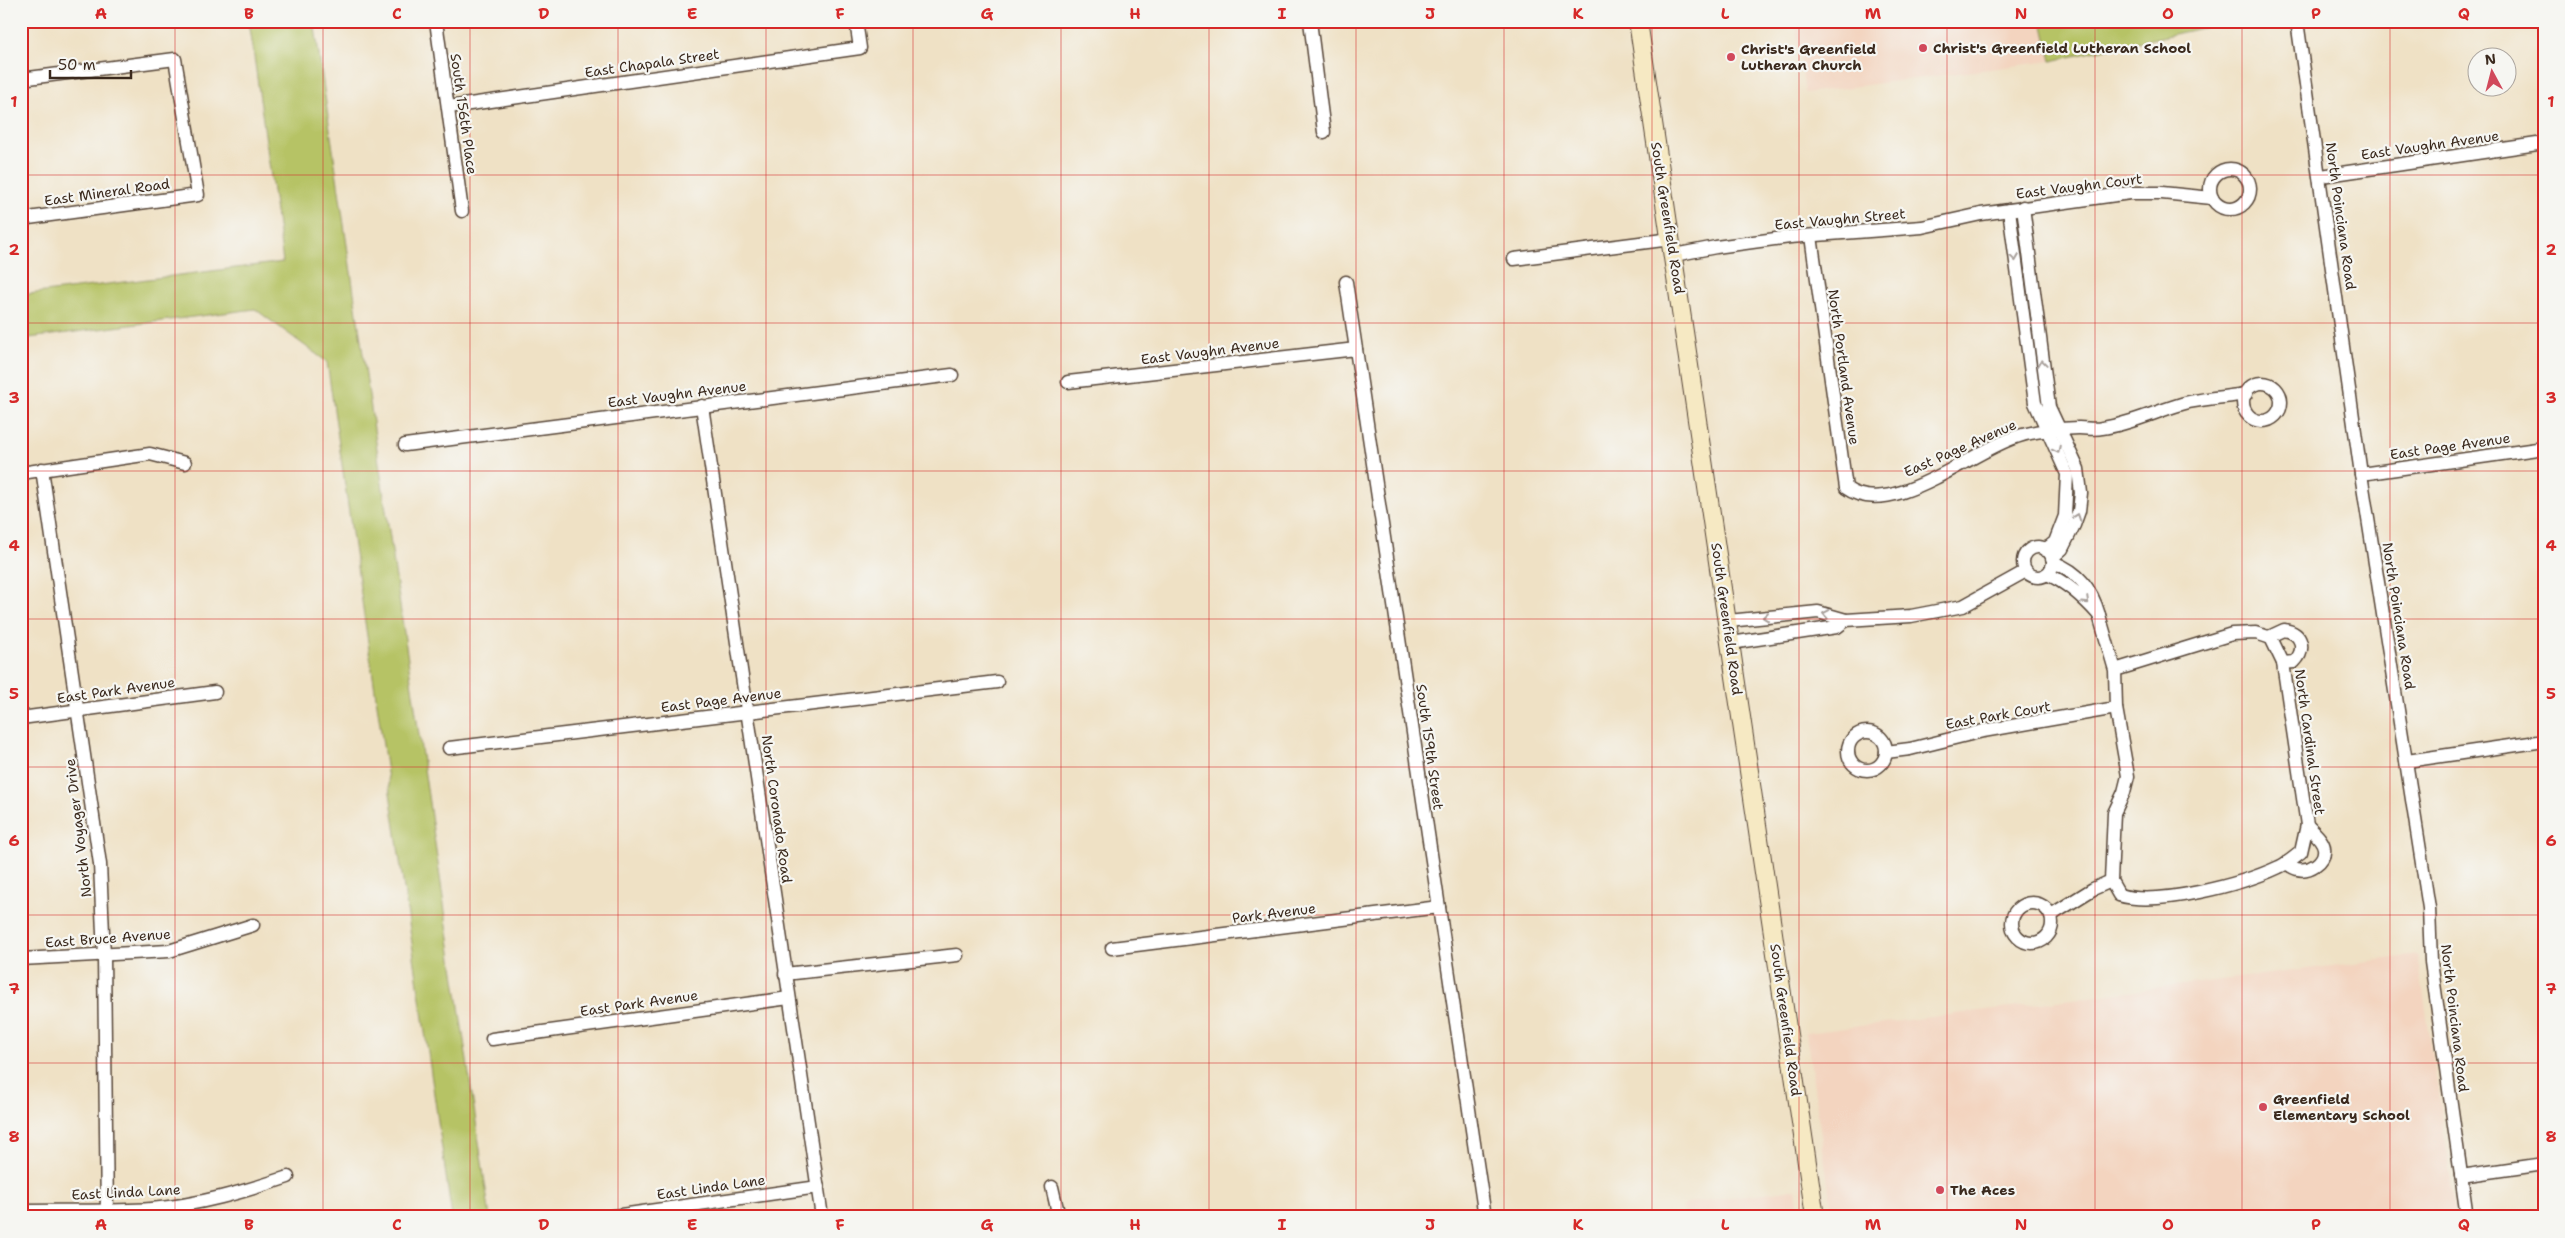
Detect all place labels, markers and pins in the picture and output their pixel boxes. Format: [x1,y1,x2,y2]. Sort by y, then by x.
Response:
place label: Christ's Greenfield Lutheran School [1933,39,2191,57]
place label: Christ's Greenfield Lutheran Church [1741,40,1877,74]
marker: Christ's Greenfield Lutheran School [1917,42,1929,54]
marker: Christ's Greenfield Lutheran Church [1725,51,1737,63]
place label: Greenfield Elementary School [2273,1090,2410,1124]
marker: Greenfield Elementary School [2257,1101,2269,1113]
place label: The Aces [1950,1181,2015,1199]
marker: The Aces [1934,1184,1946,1196]

